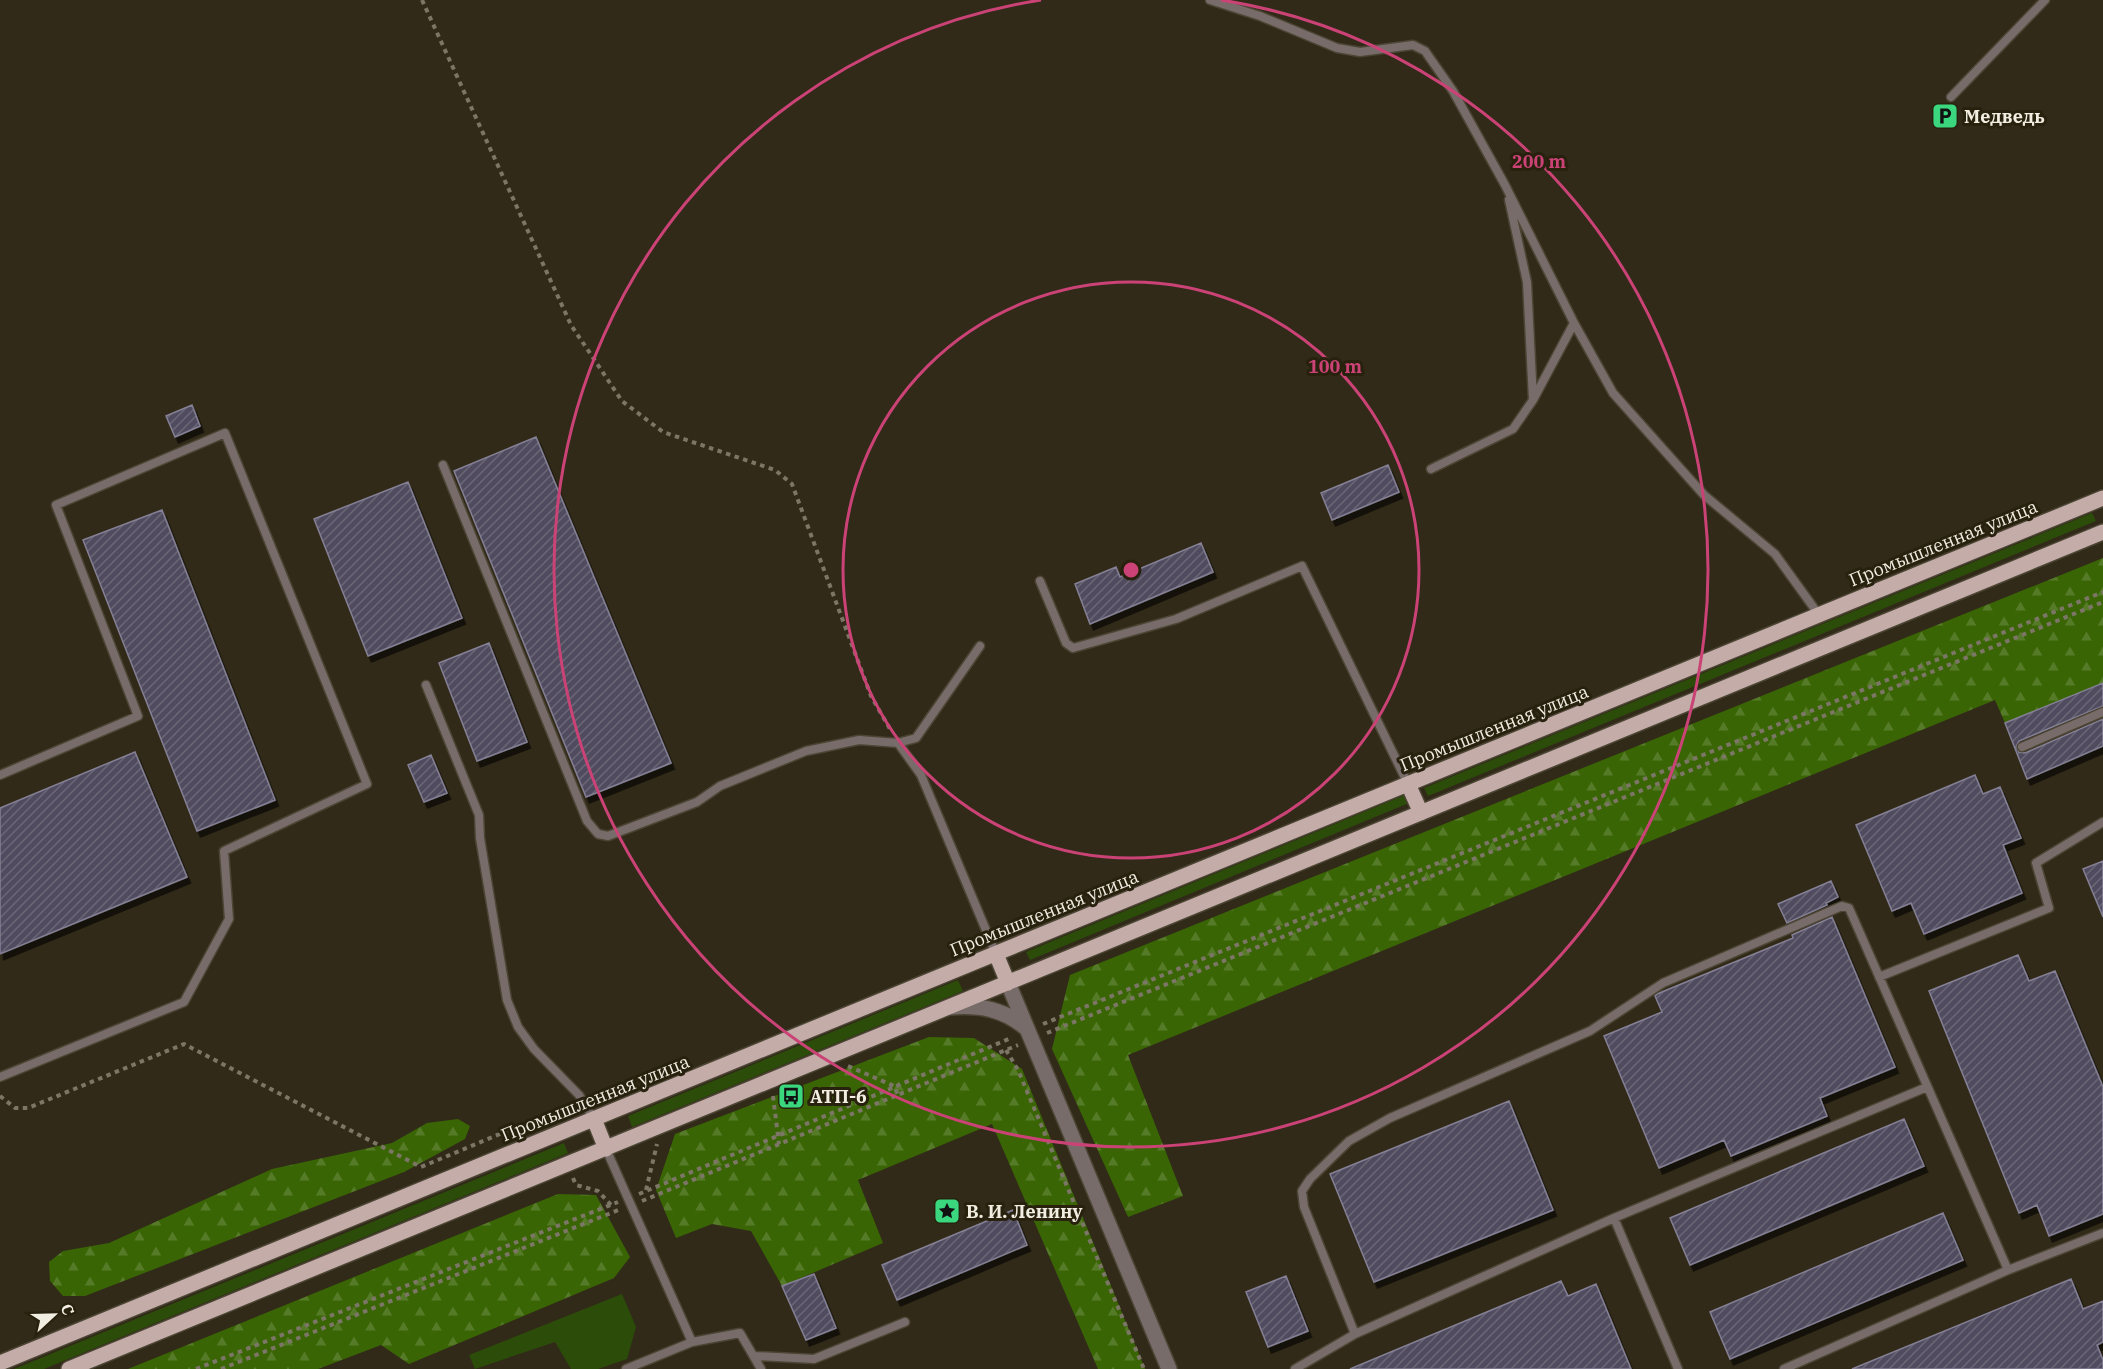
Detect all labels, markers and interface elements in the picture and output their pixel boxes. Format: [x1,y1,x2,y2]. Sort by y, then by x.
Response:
parking icon: Медведь [1930,101,1960,131]
place label: Медведь [1964,105,2045,128]
text: 200 m [1512,150,1567,173]
text: 100 m [1308,355,1363,378]
street label: Промышленная улица [1845,495,2041,591]
centre of rings [1121,560,1141,580]
street label: Промышленная улица [1396,680,1592,776]
street label: Промышленная улица [946,865,1142,961]
street label: Промышленная улица [497,1050,693,1146]
bus stop icon: АТП-6 [776,1081,806,1111]
place label: АТП-6 [810,1085,867,1108]
place icon: В. И. Ленину [932,1196,962,1226]
place label: В. И. Ленину [966,1200,1083,1223]
north arrow [24,1285,84,1345]
text: С [57,1301,79,1318]

